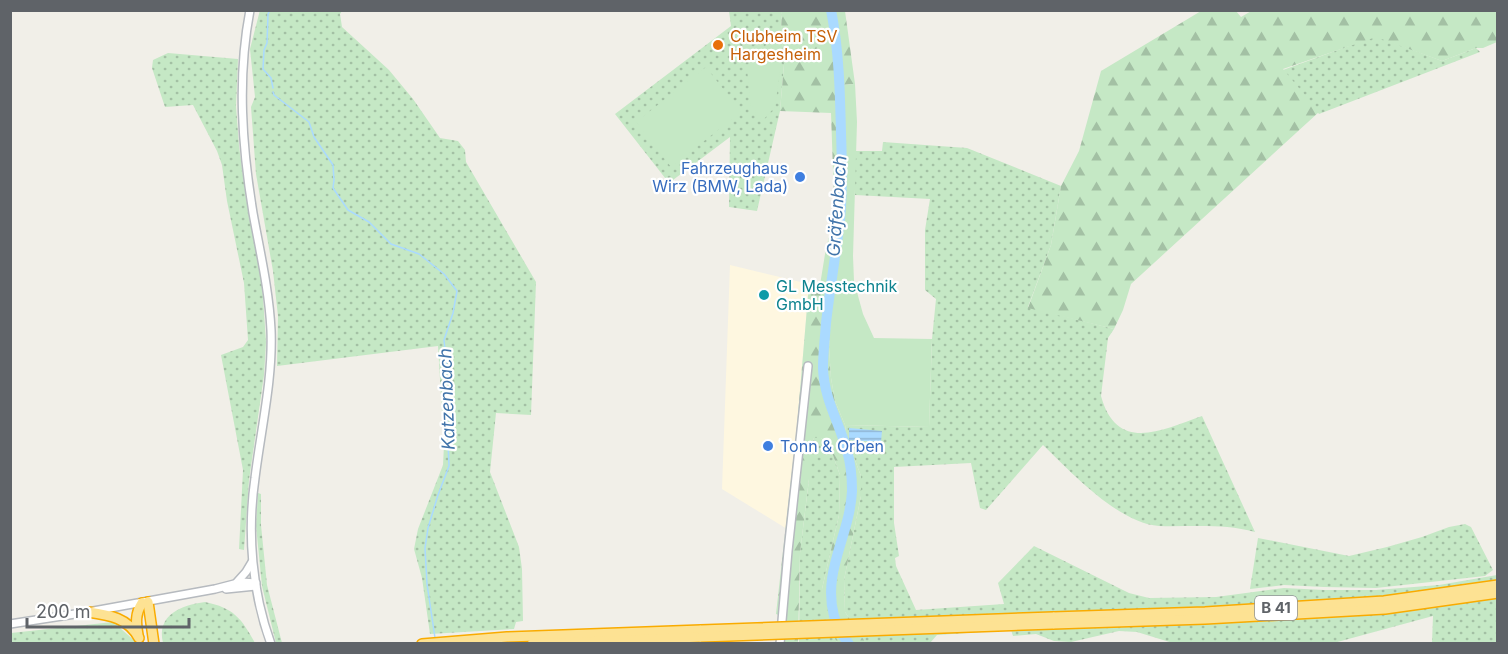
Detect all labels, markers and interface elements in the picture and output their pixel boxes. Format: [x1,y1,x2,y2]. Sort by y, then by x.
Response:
place label: Clubheim TSV Hargesheim [730,26,838,64]
marker: Clubheim TSV Hargesheim [711,38,725,52]
water label: Gräfenbach [822,155,851,257]
place label: Fahrzeughaus Wirz (BMW, Lada) [652,158,788,196]
marker: Fahrzeughaus Wirz (BMW, Lada) [793,170,807,184]
place label: GL Messtechnik GmbH [776,276,897,314]
marker: GL Messtechnik GmbH [757,288,771,302]
water label: Katzenbach [434,348,459,450]
place label: Tonn & Orben [780,436,884,456]
marker: Tonn & Orben [761,439,775,453]
scale bar [27,591,189,629]
road number: B 41 [1255,596,1297,620]
text: 200 m [36,601,91,622]

